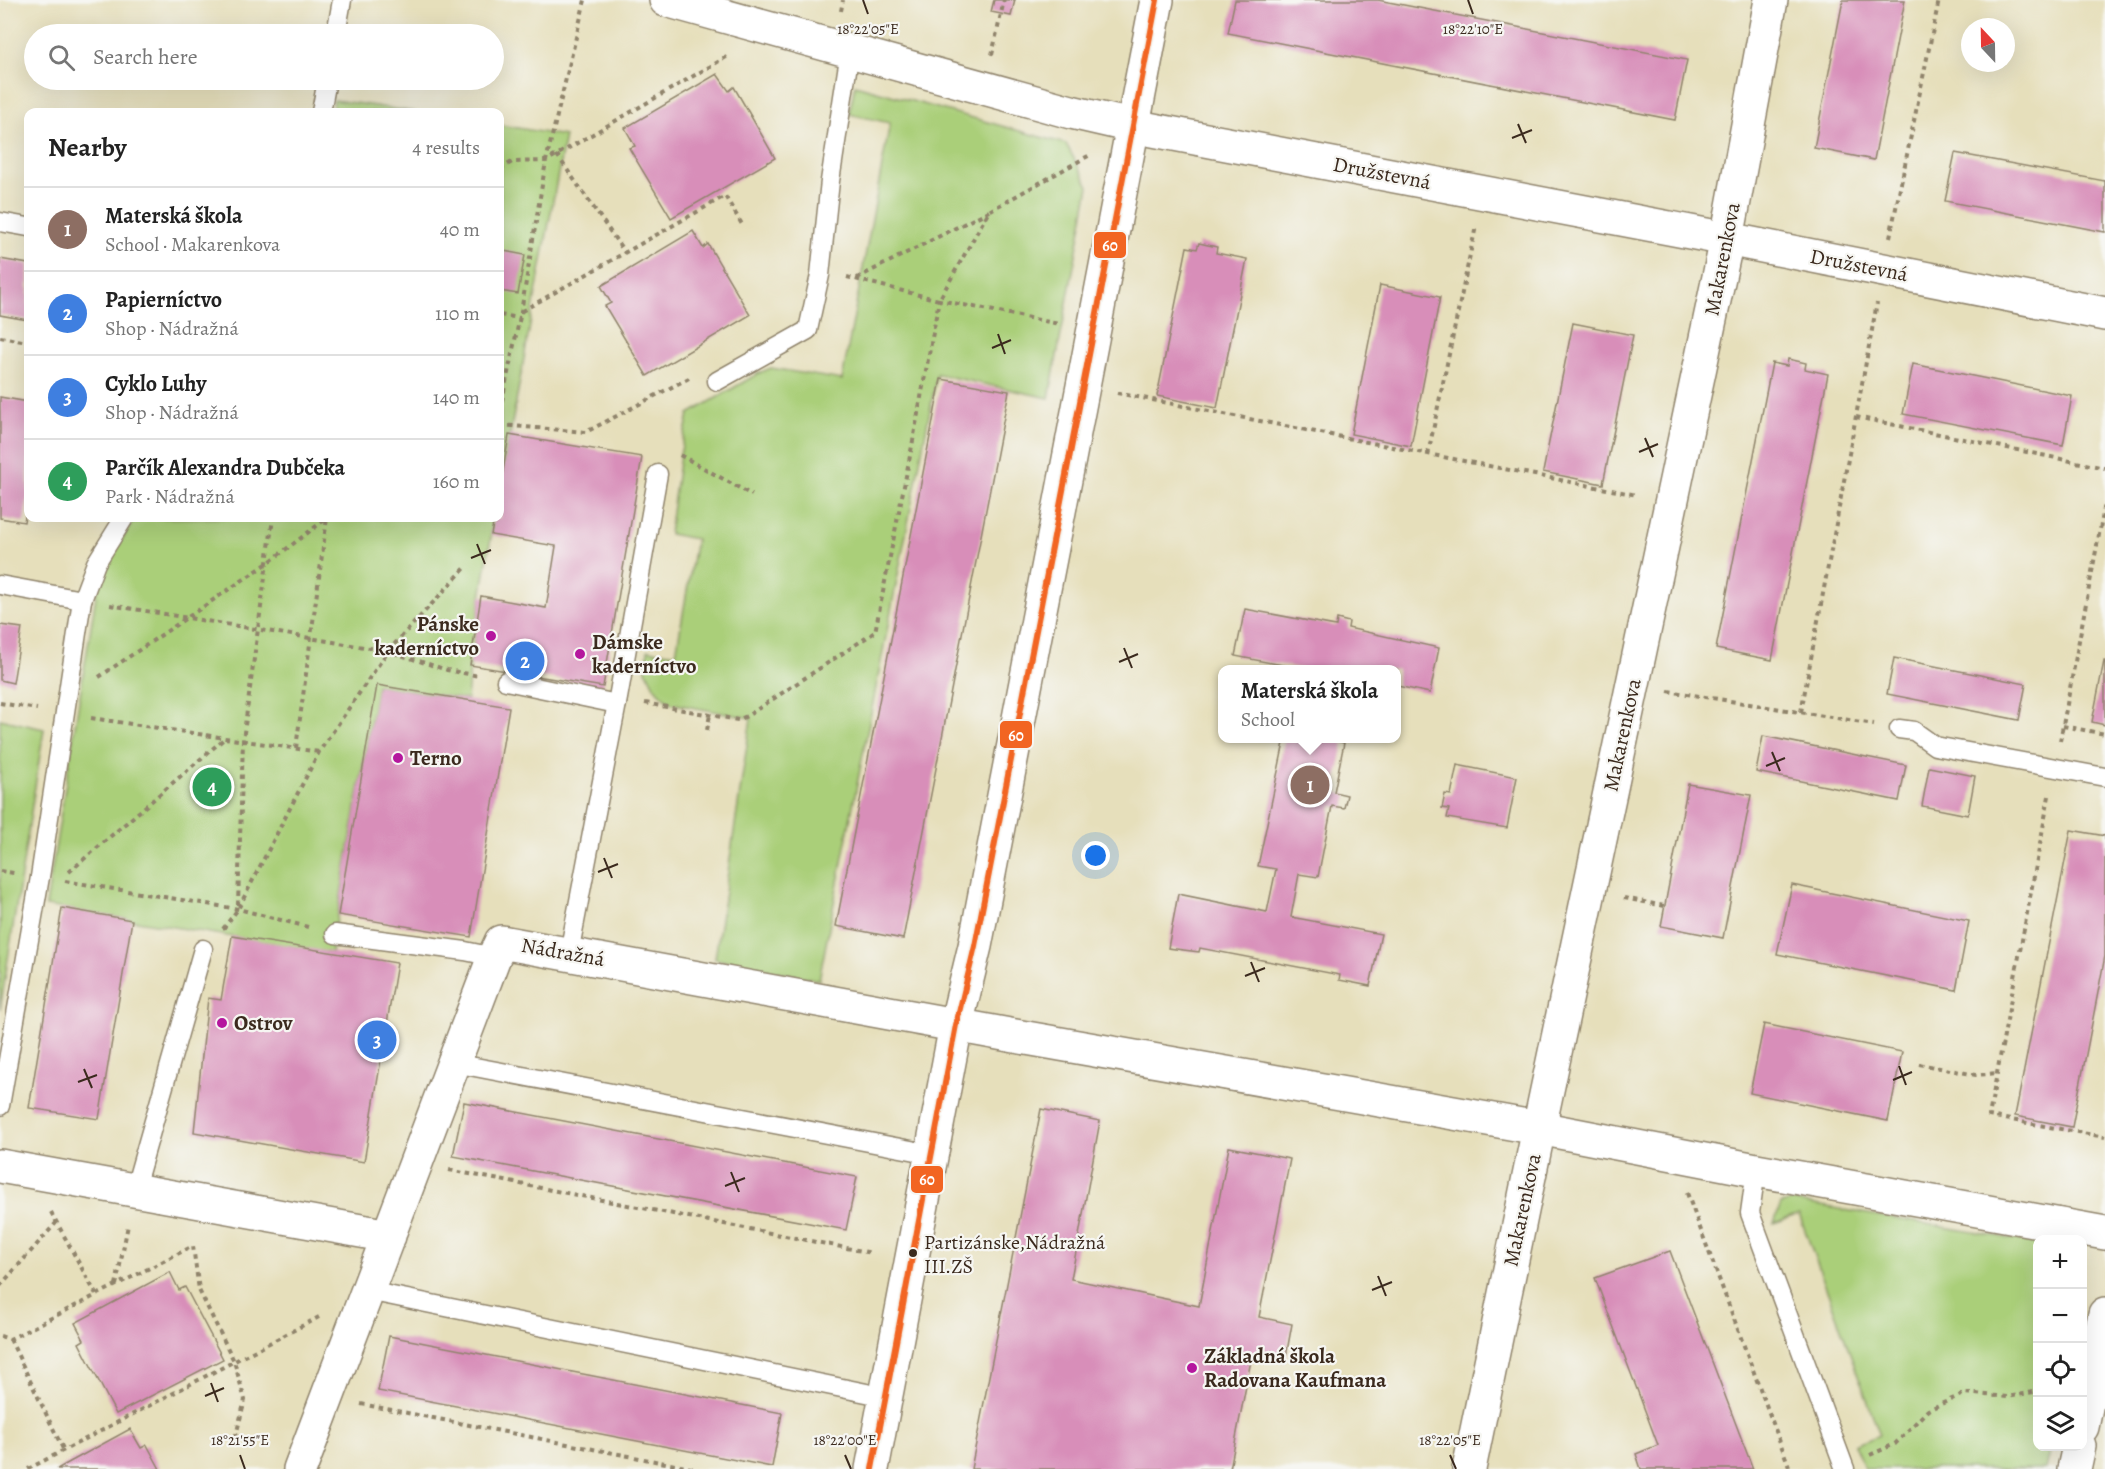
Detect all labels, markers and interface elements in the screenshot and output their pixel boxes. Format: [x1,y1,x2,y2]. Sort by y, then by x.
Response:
north arrow [1961,18,2015,72]
text: 18°22'05"E [837,19,899,39]
text: 18°22'10"E [1443,19,1503,39]
search box [24,24,504,90]
icon: search [45,41,78,74]
text: Search here [93,42,198,72]
text: Nearby [48,130,127,165]
text: 4 results [412,134,480,161]
street label: Družstevná [1331,150,1434,196]
street label: Makarenkova [1697,200,1747,318]
text: Materská škola [105,201,243,231]
text: 1 [64,216,71,243]
text: 40 m [440,216,480,243]
text: School · Makarenkova [105,231,280,258]
line badge: 60 [1093,231,1127,259]
text: 60 [1102,235,1118,257]
street label: Družstevná [1808,242,1911,288]
text: Papierníctvo [105,285,222,315]
text: 2 [63,300,72,327]
text: 110 m [435,300,480,327]
text: Shop · Nádražná [105,315,239,342]
text: Cyklo Luhy [105,369,206,399]
text: 3 [63,384,72,411]
text: 140 m [433,384,480,411]
text: Shop · Nádražná [105,399,239,426]
text: Parčík Alexandra Dubčeka [105,453,345,483]
text: 4 [63,468,72,495]
text: 160 m [433,468,480,495]
text: Park · Nádražná [105,483,235,510]
place label: Pánske kaderníctvo [374,610,479,662]
place label: Dámske kaderníctvo [592,628,697,680]
marker: Pánske kaderníctvo [484,629,498,643]
pin: 2 [506,638,544,684]
marker: Dámske kaderníctvo [573,647,587,661]
popup [1218,665,1401,743]
text: Materská škola [1241,676,1378,706]
street label: Makarenkova [1596,676,1648,794]
text: School [1241,706,1295,733]
line badge: 60 [999,720,1033,749]
text: 60 [1008,725,1024,747]
place label: Terno [410,744,462,772]
marker: Terno [391,751,405,765]
pin: 1 [1290,762,1330,808]
pin: 4 [192,764,232,810]
your location [1081,841,1110,870]
street label: Nádražná [519,931,607,973]
place label: Ostrov [234,1009,293,1037]
marker: Ostrov [215,1016,229,1030]
pin: 3 [358,1018,397,1062]
street label: Makarenkova [1496,1151,1548,1269]
line badge: 60 [910,1165,944,1194]
text: 60 [919,1169,935,1191]
place label: Partizánske,Nádražná III.ZŠ [924,1229,1106,1280]
map controls [2033,1235,2087,1451]
button: + [2033,1235,2087,1289]
marker: Partizánske,Nádražná III.ZŠ [907,1247,919,1259]
button: − [2033,1289,2087,1343]
place label: Základná škola Radovana Kaufmana [1204,1342,1387,1394]
button: locate [2033,1343,2087,1397]
marker: Základná škola Radovana Kaufmana [1185,1361,1199,1375]
button: layers [2033,1397,2087,1451]
text: 18°21'55"E [211,1430,269,1450]
text: 18°22'00"E [813,1430,877,1450]
text: 18°22'05"E [1419,1430,1481,1450]

